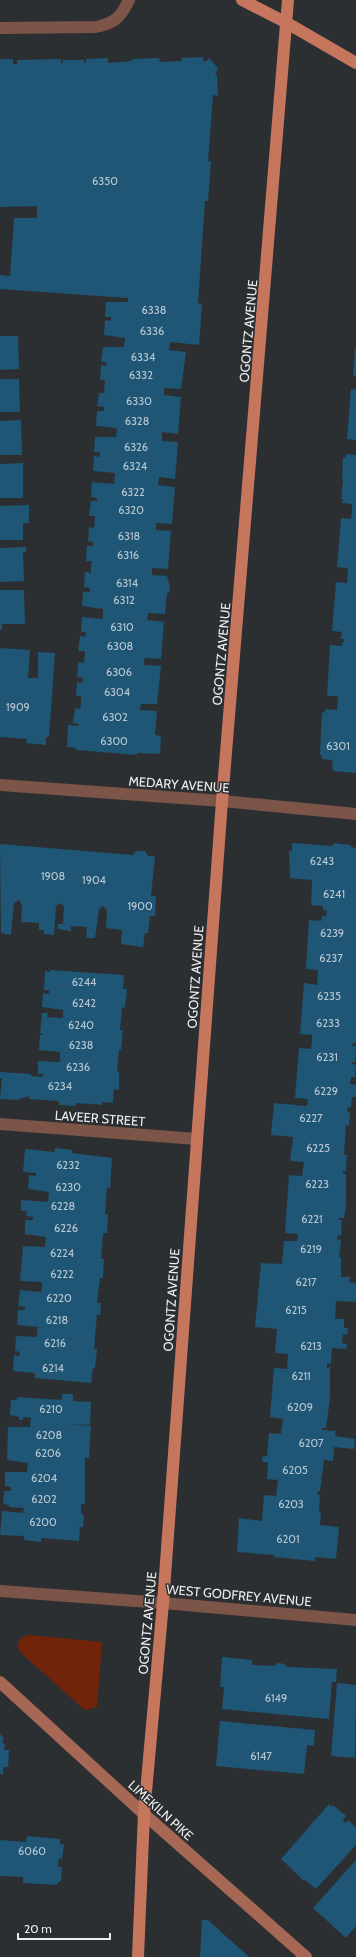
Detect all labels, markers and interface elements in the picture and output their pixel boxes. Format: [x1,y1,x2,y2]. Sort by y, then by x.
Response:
house number: 6350 [92,174,118,188]
street label: OGONTZ AVENUE [236,279,260,383]
house number: 6338 [142,303,166,317]
house number: 6336 [140,324,164,338]
house number: 6334 [131,350,156,364]
house number: 6332 [129,368,153,382]
house number: 6330 [126,394,152,408]
house number: 6328 [125,414,149,428]
house number: 6326 [124,440,148,454]
house number: 6324 [123,459,148,473]
house number: 6322 [121,485,145,499]
house number: 6320 [118,503,144,517]
house number: 6318 [118,529,140,543]
house number: 6316 [117,548,139,562]
house number: 6314 [116,576,139,590]
house number: 6312 [113,593,135,607]
street label: OGONTZ AVENUE [209,602,233,706]
house number: 6310 [110,620,134,634]
house number: 6308 [107,639,133,653]
house number: 6306 [106,665,132,679]
house number: 6304 [104,685,131,699]
house number: 1909 [6,700,30,714]
house number: 6302 [102,710,128,724]
house number: 6300 [100,734,128,748]
house number: 6301 [326,739,350,753]
street label: MEDARY AVENUE [128,772,230,796]
house number: 6243 [310,854,334,868]
house number: 1908 [41,869,65,883]
house number: 1904 [82,873,107,887]
house number: 6241 [323,887,345,901]
house number: 1900 [127,899,153,913]
street label: OGONTZ AVENUE [183,925,207,1029]
house number: 6239 [320,926,344,940]
house number: 6237 [319,951,343,965]
house number: 6244 [72,975,97,989]
house number: 6235 [317,989,341,1003]
house number: 6242 [72,996,96,1010]
house number: 6233 [316,1016,340,1030]
house number: 6240 [68,1018,94,1032]
house number: 6238 [69,1038,93,1052]
house number: 6231 [316,1050,338,1064]
house number: 6236 [66,1060,90,1074]
house number: 6234 [48,1079,73,1093]
house number: 6229 [314,1084,338,1098]
street label: LAVEER STREET [54,1107,146,1129]
house number: 6227 [299,1111,323,1125]
house number: 6225 [306,1141,330,1155]
house number: 6232 [56,1158,80,1172]
house number: 6223 [305,1177,329,1191]
house number: 6230 [55,1180,81,1194]
house number: 6228 [51,1199,75,1213]
house number: 6221 [301,1212,323,1226]
house number: 6226 [54,1221,78,1235]
house number: 6219 [300,1242,322,1256]
house number: 6224 [50,1246,75,1260]
street label: OGONTZ AVENUE [159,1248,183,1352]
house number: 6222 [50,1267,74,1281]
house number: 6217 [295,1275,317,1289]
house number: 6220 [46,1291,72,1305]
house number: 6215 [285,1303,307,1317]
house number: 6218 [46,1313,68,1327]
house number: 6216 [44,1336,66,1350]
house number: 6213 [300,1339,322,1353]
house number: 6214 [42,1361,65,1375]
house number: 6211 [291,1369,311,1383]
house number: 6209 [287,1400,313,1414]
house number: 6210 [39,1402,63,1416]
house number: 6208 [36,1428,62,1442]
house number: 6207 [298,1436,324,1450]
house number: 6206 [35,1446,61,1460]
house number: 6205 [282,1463,308,1477]
house number: 6204 [31,1471,58,1485]
house number: 6202 [31,1492,57,1506]
house number: 6203 [278,1497,304,1511]
house number: 6200 [29,1515,57,1529]
house number: 6201 [276,1532,300,1546]
street label: OGONTZ AVENUE [135,1571,159,1675]
street label: WEST GODFREY AVENUE [166,1581,312,1609]
house number: 6149 [265,1691,287,1705]
house number: 6147 [250,1749,272,1763]
street label: LIMEKILN PIKE [125,1777,197,1843]
house number: 6060 [18,1844,46,1858]
scale bar [18,1915,110,1941]
text: 20 m [24,1921,52,1936]

